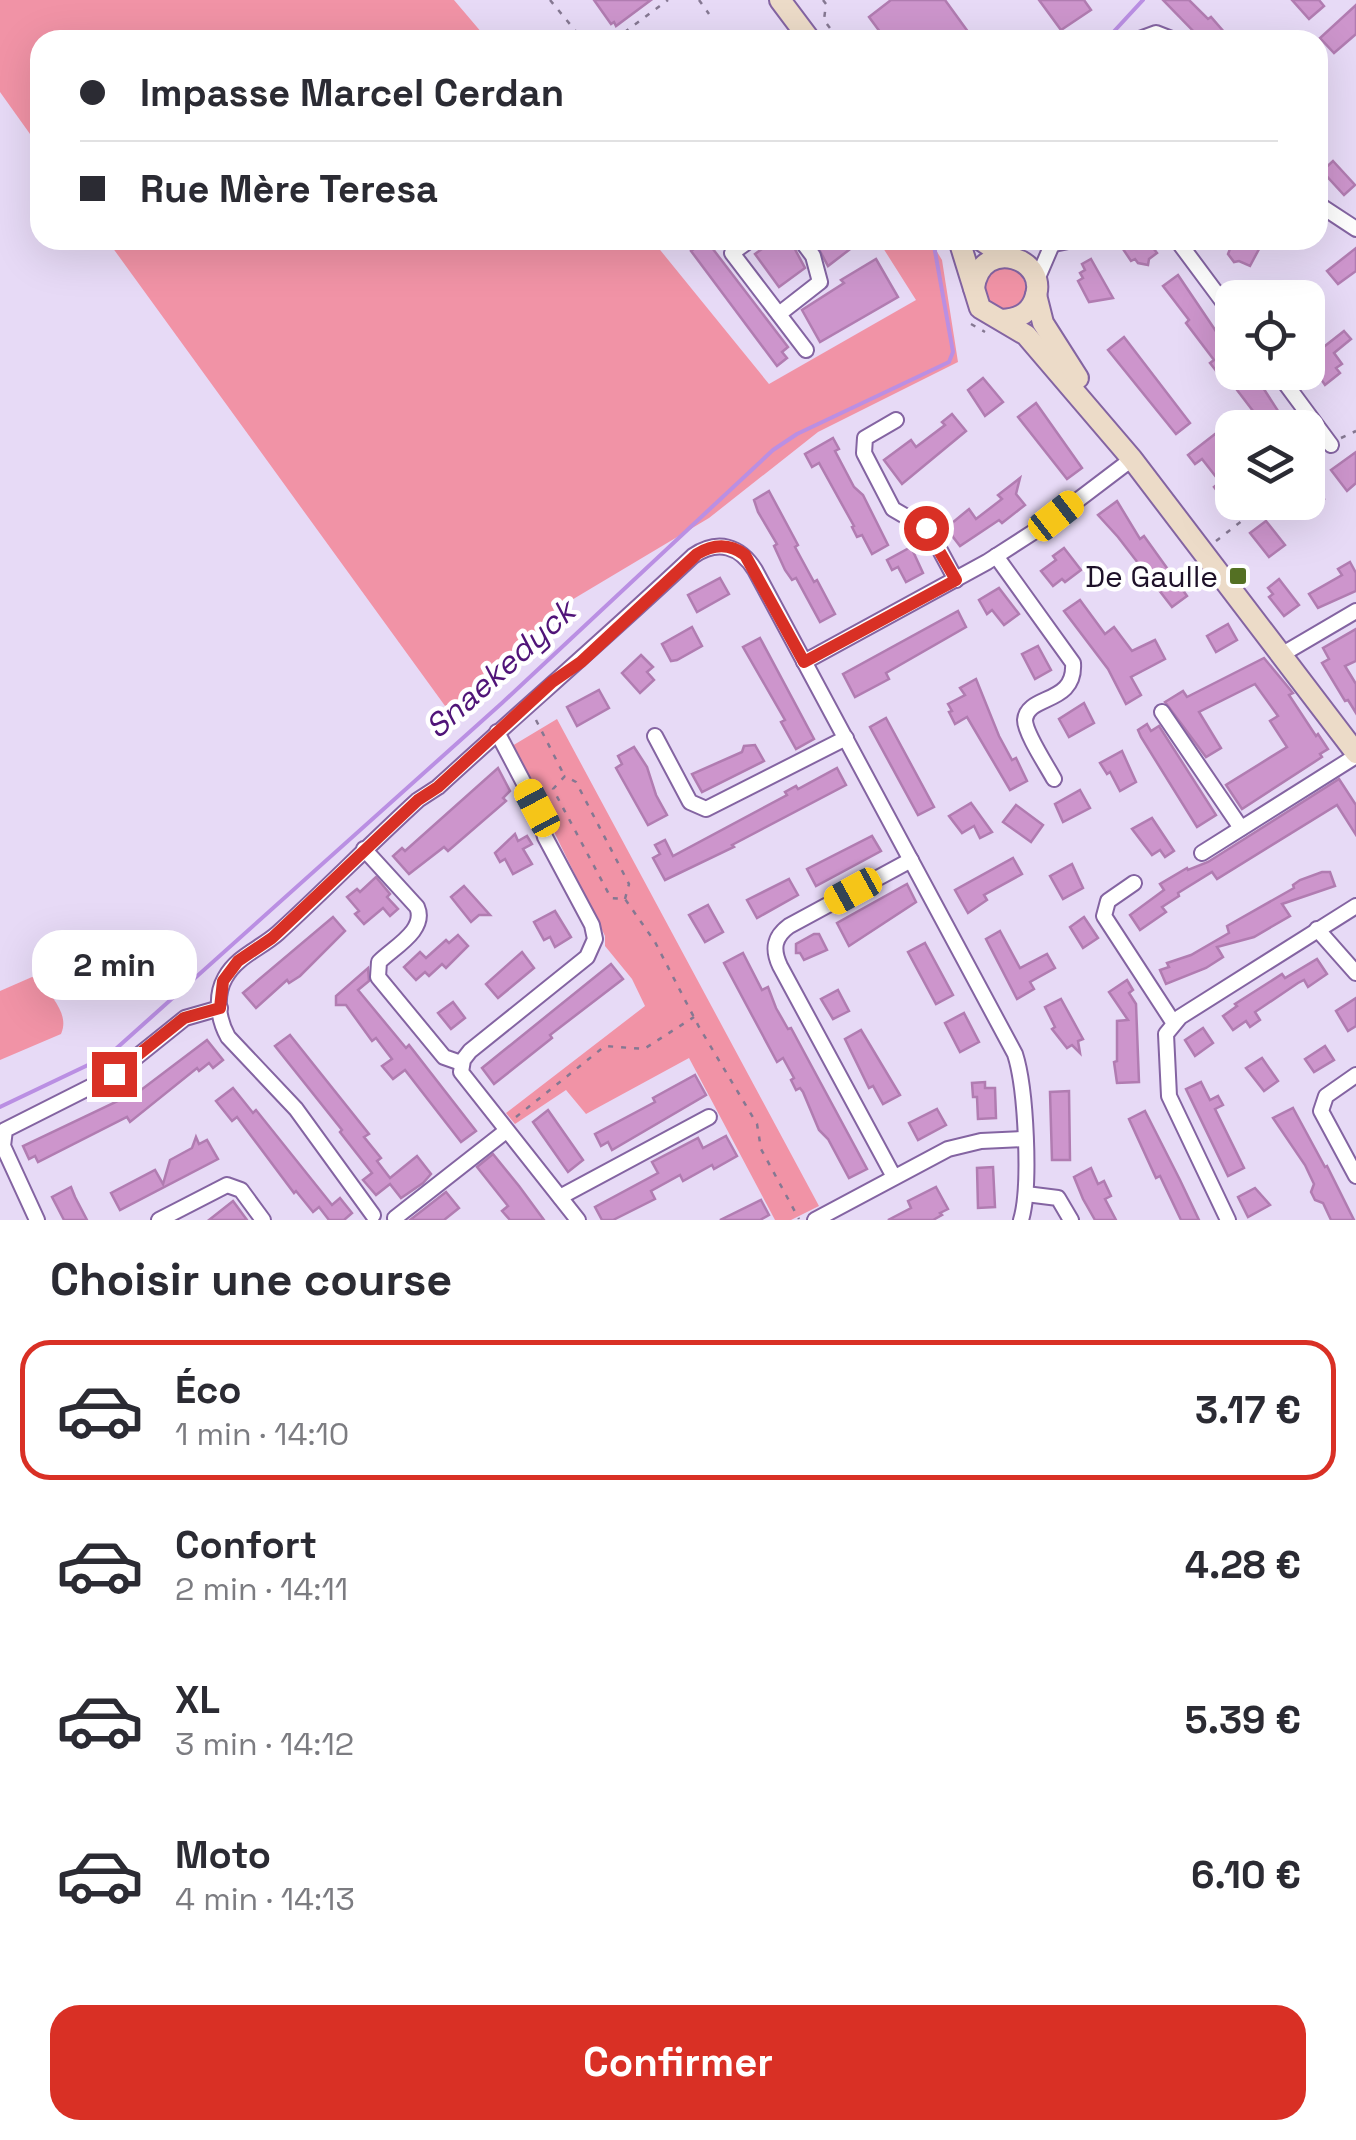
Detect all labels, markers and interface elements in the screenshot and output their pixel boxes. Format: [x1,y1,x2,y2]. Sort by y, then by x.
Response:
text: Impasse Marcel Cerdan [140,69,564,117]
text: Rue Mère Teresa [140,165,438,213]
map controls [1215,280,1325,520]
button: locate [1215,280,1325,390]
button: layers [1215,410,1325,520]
car [1023,486,1089,546]
route start [904,506,949,551]
place label: De Gaulle [1085,557,1218,596]
marker: De Gaulle [1227,565,1249,587]
water label: Snaekedyck [417,589,586,747]
car [510,774,564,842]
car [819,863,887,919]
callout: 2 min [32,929,196,999]
text: 2 min [73,945,156,985]
route end [92,1052,137,1097]
text: Choisir une course [50,1251,452,1308]
icon: car [55,1365,145,1455]
text: Éco [175,1366,242,1414]
text: 3.17 € [1195,1386,1301,1434]
text: 1 min · 14:10 [175,1414,349,1454]
icon: car [55,1520,145,1610]
text: Confort [175,1521,317,1569]
text: 4.28 € [1185,1541,1301,1589]
text: 2 min · 14:11 [175,1569,348,1609]
icon: car [55,1675,145,1765]
text: XL [175,1676,220,1724]
text: 5.39 € [1185,1696,1301,1744]
text: 3 min · 14:12 [175,1724,354,1764]
icon: car [55,1830,145,1920]
text: Moto [175,1831,271,1879]
text: 6.10 € [1191,1851,1301,1899]
text: 4 min · 14:13 [175,1879,355,1919]
button: Confirmer [50,2005,1306,2120]

